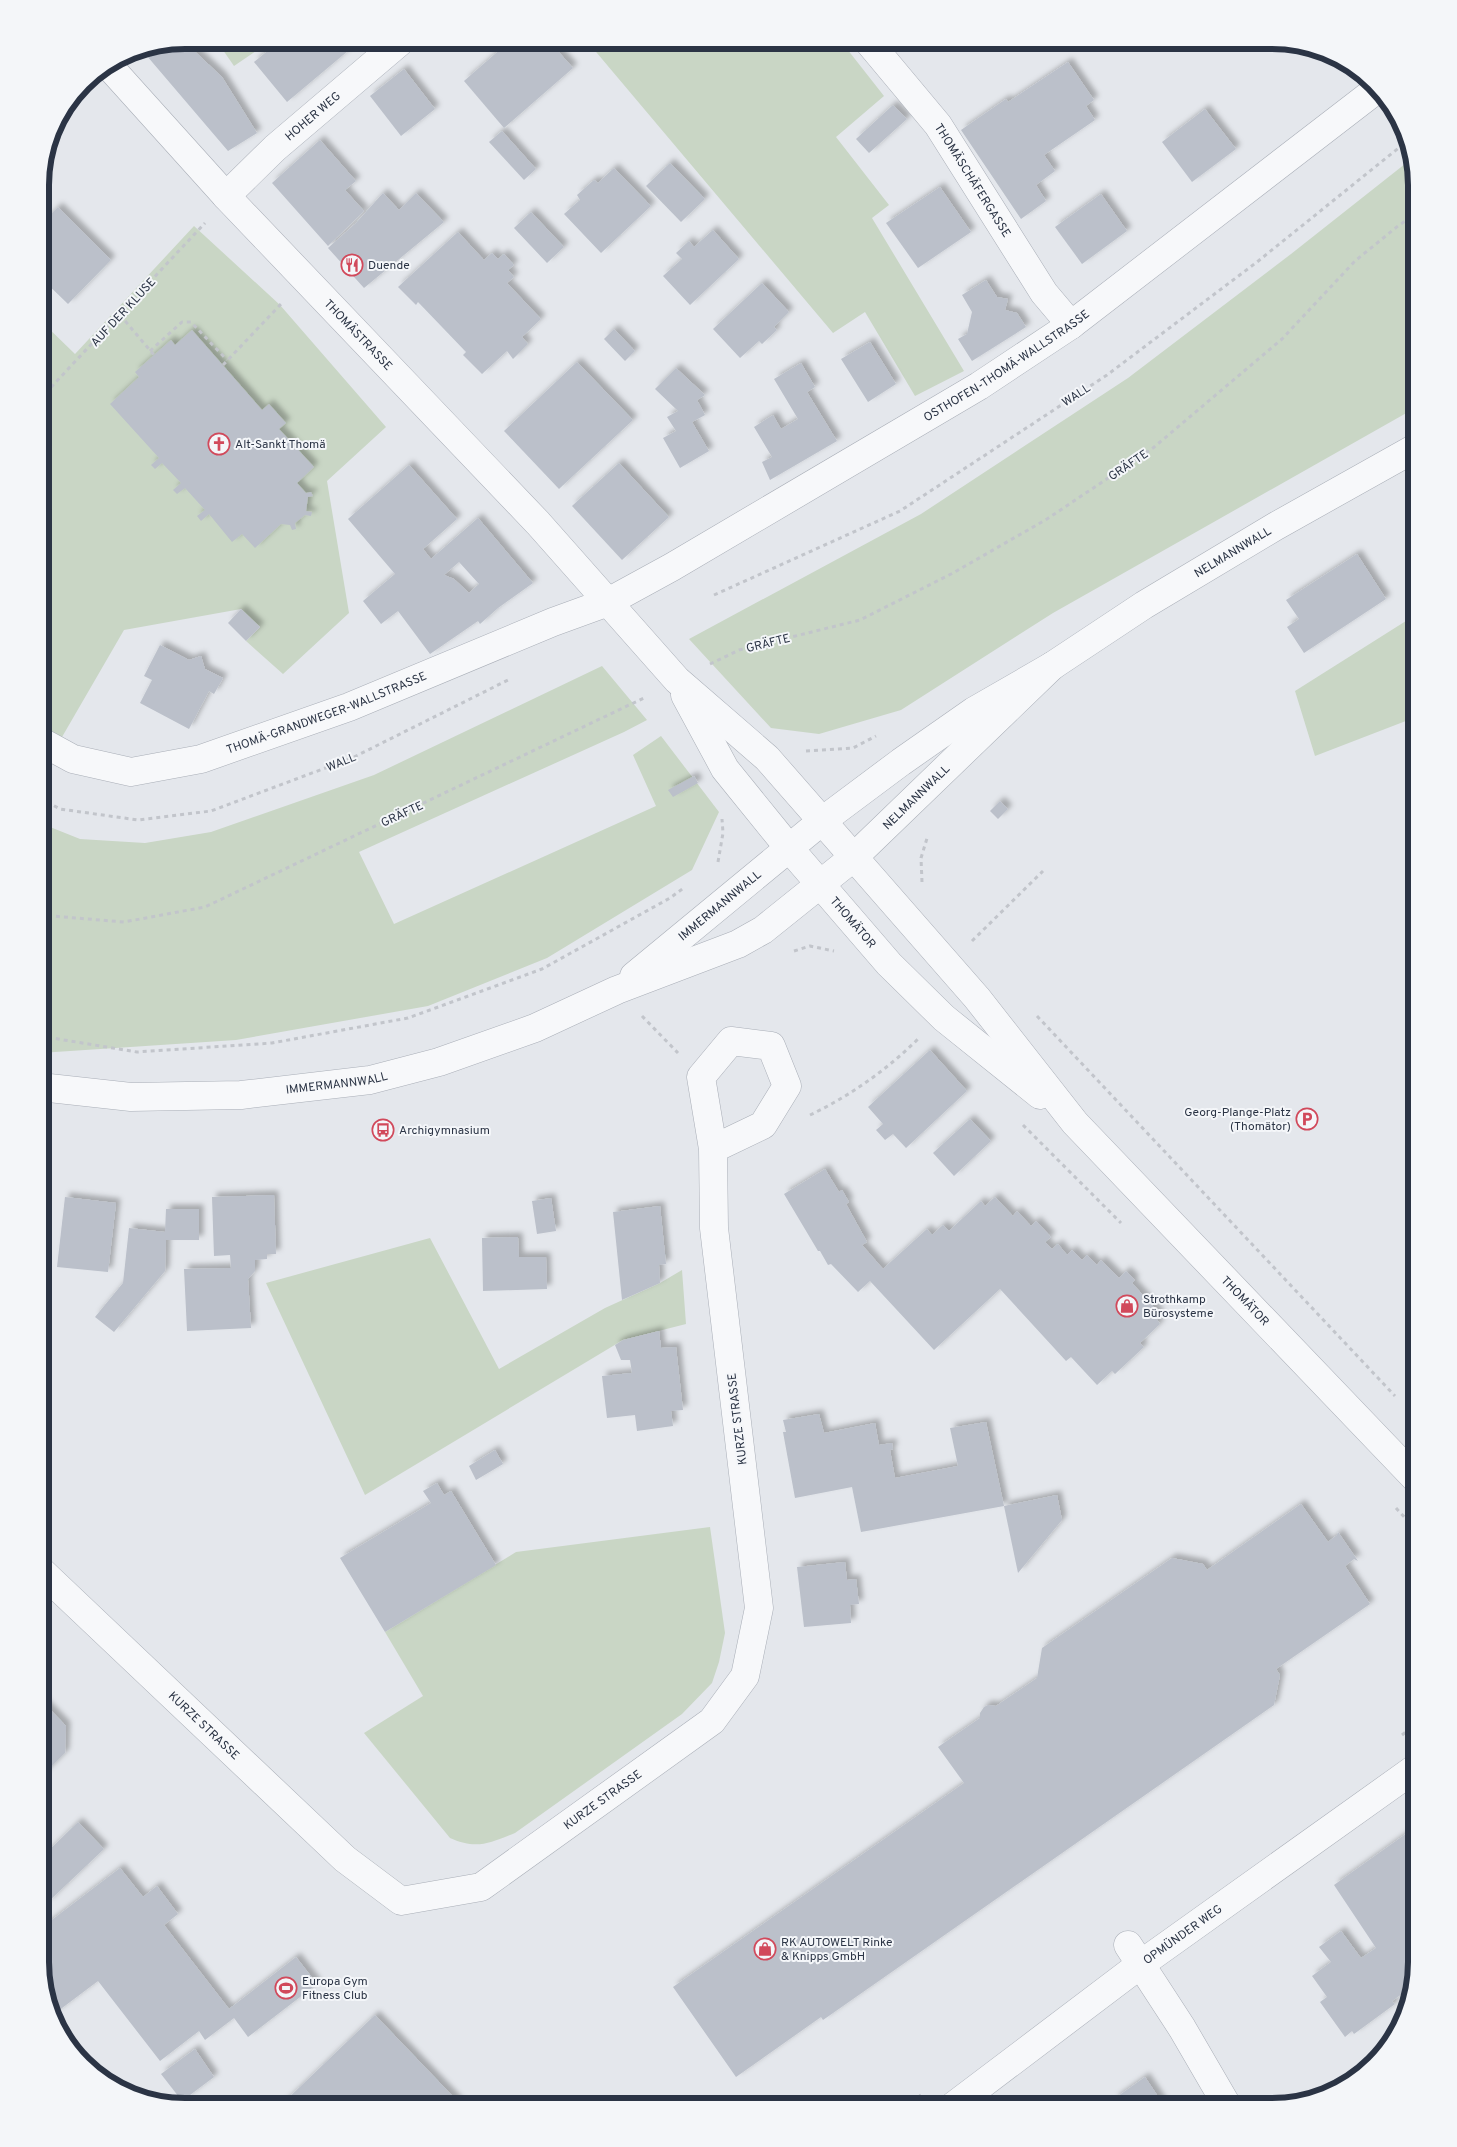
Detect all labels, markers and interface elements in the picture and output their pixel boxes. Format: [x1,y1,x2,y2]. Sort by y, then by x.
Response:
street label: HOHER WEG [282,89,344,145]
street label: THOMÄSCHÄFERGASSE [930,121,1014,241]
restaurant icon: Duende [340,253,364,277]
place label: Duende [368,258,410,274]
street label: AUF DER KLUSE [88,275,160,351]
street label: THOMÄSTRASSE [320,296,395,374]
street label: OSTHOFEN-THOMÄ-WALLSTRASSE [919,306,1091,424]
street label: WALL [1059,381,1093,409]
church icon: Alt-Sankt Thomä [207,432,231,456]
place label: Alt-Sankt Thomä [235,437,326,453]
street label: GRÄFTE [1105,447,1152,485]
street label: NELMANNWALL [1192,523,1275,582]
street label: GRÄFTE [745,631,792,657]
street label: THOMÄ-GRANDWEGER-WALLSTRASSE [224,668,429,758]
street label: WALL [324,750,359,776]
street label: NELMANNWALL [880,762,954,834]
street label: GRÄFTE [379,798,426,832]
street label: IMMERMANNWALL [676,867,765,945]
street label: THOMÄTOR [826,894,879,952]
street label: IMMERMANNWALL [285,1069,390,1099]
place label: Georg-Plange-Platz (Thomätor) [1184,1105,1291,1135]
parking icon: Georg-Plange-Platz (Thomätor) [1295,1107,1319,1131]
bus stop icon: Archigymnasium [371,1118,395,1142]
place label: Archigymnasium [399,1123,490,1139]
street label: THOMÄTOR [1217,1273,1272,1330]
place label: Strothkamp Bürosysteme [1143,1292,1213,1322]
shop icon: Strothkamp Bürosysteme [1115,1294,1139,1318]
street label: KURZE STRASSE [724,1372,752,1466]
street label: KURZE STRASSE [164,1688,243,1764]
street label: KURZE STRASSE [561,1767,645,1834]
street label: OPMÜNDER WEG [1140,1901,1226,1969]
place label: RK AUTOWELT Rinke & Knipps GmbH [781,1935,892,1965]
shop icon: RK AUTOWELT Rinke & Knipps GmbH [753,1937,777,1961]
place label: Europa Gym Fitness Club [302,1974,368,2004]
sports icon: Europa Gym Fitness Club [274,1976,298,2000]

